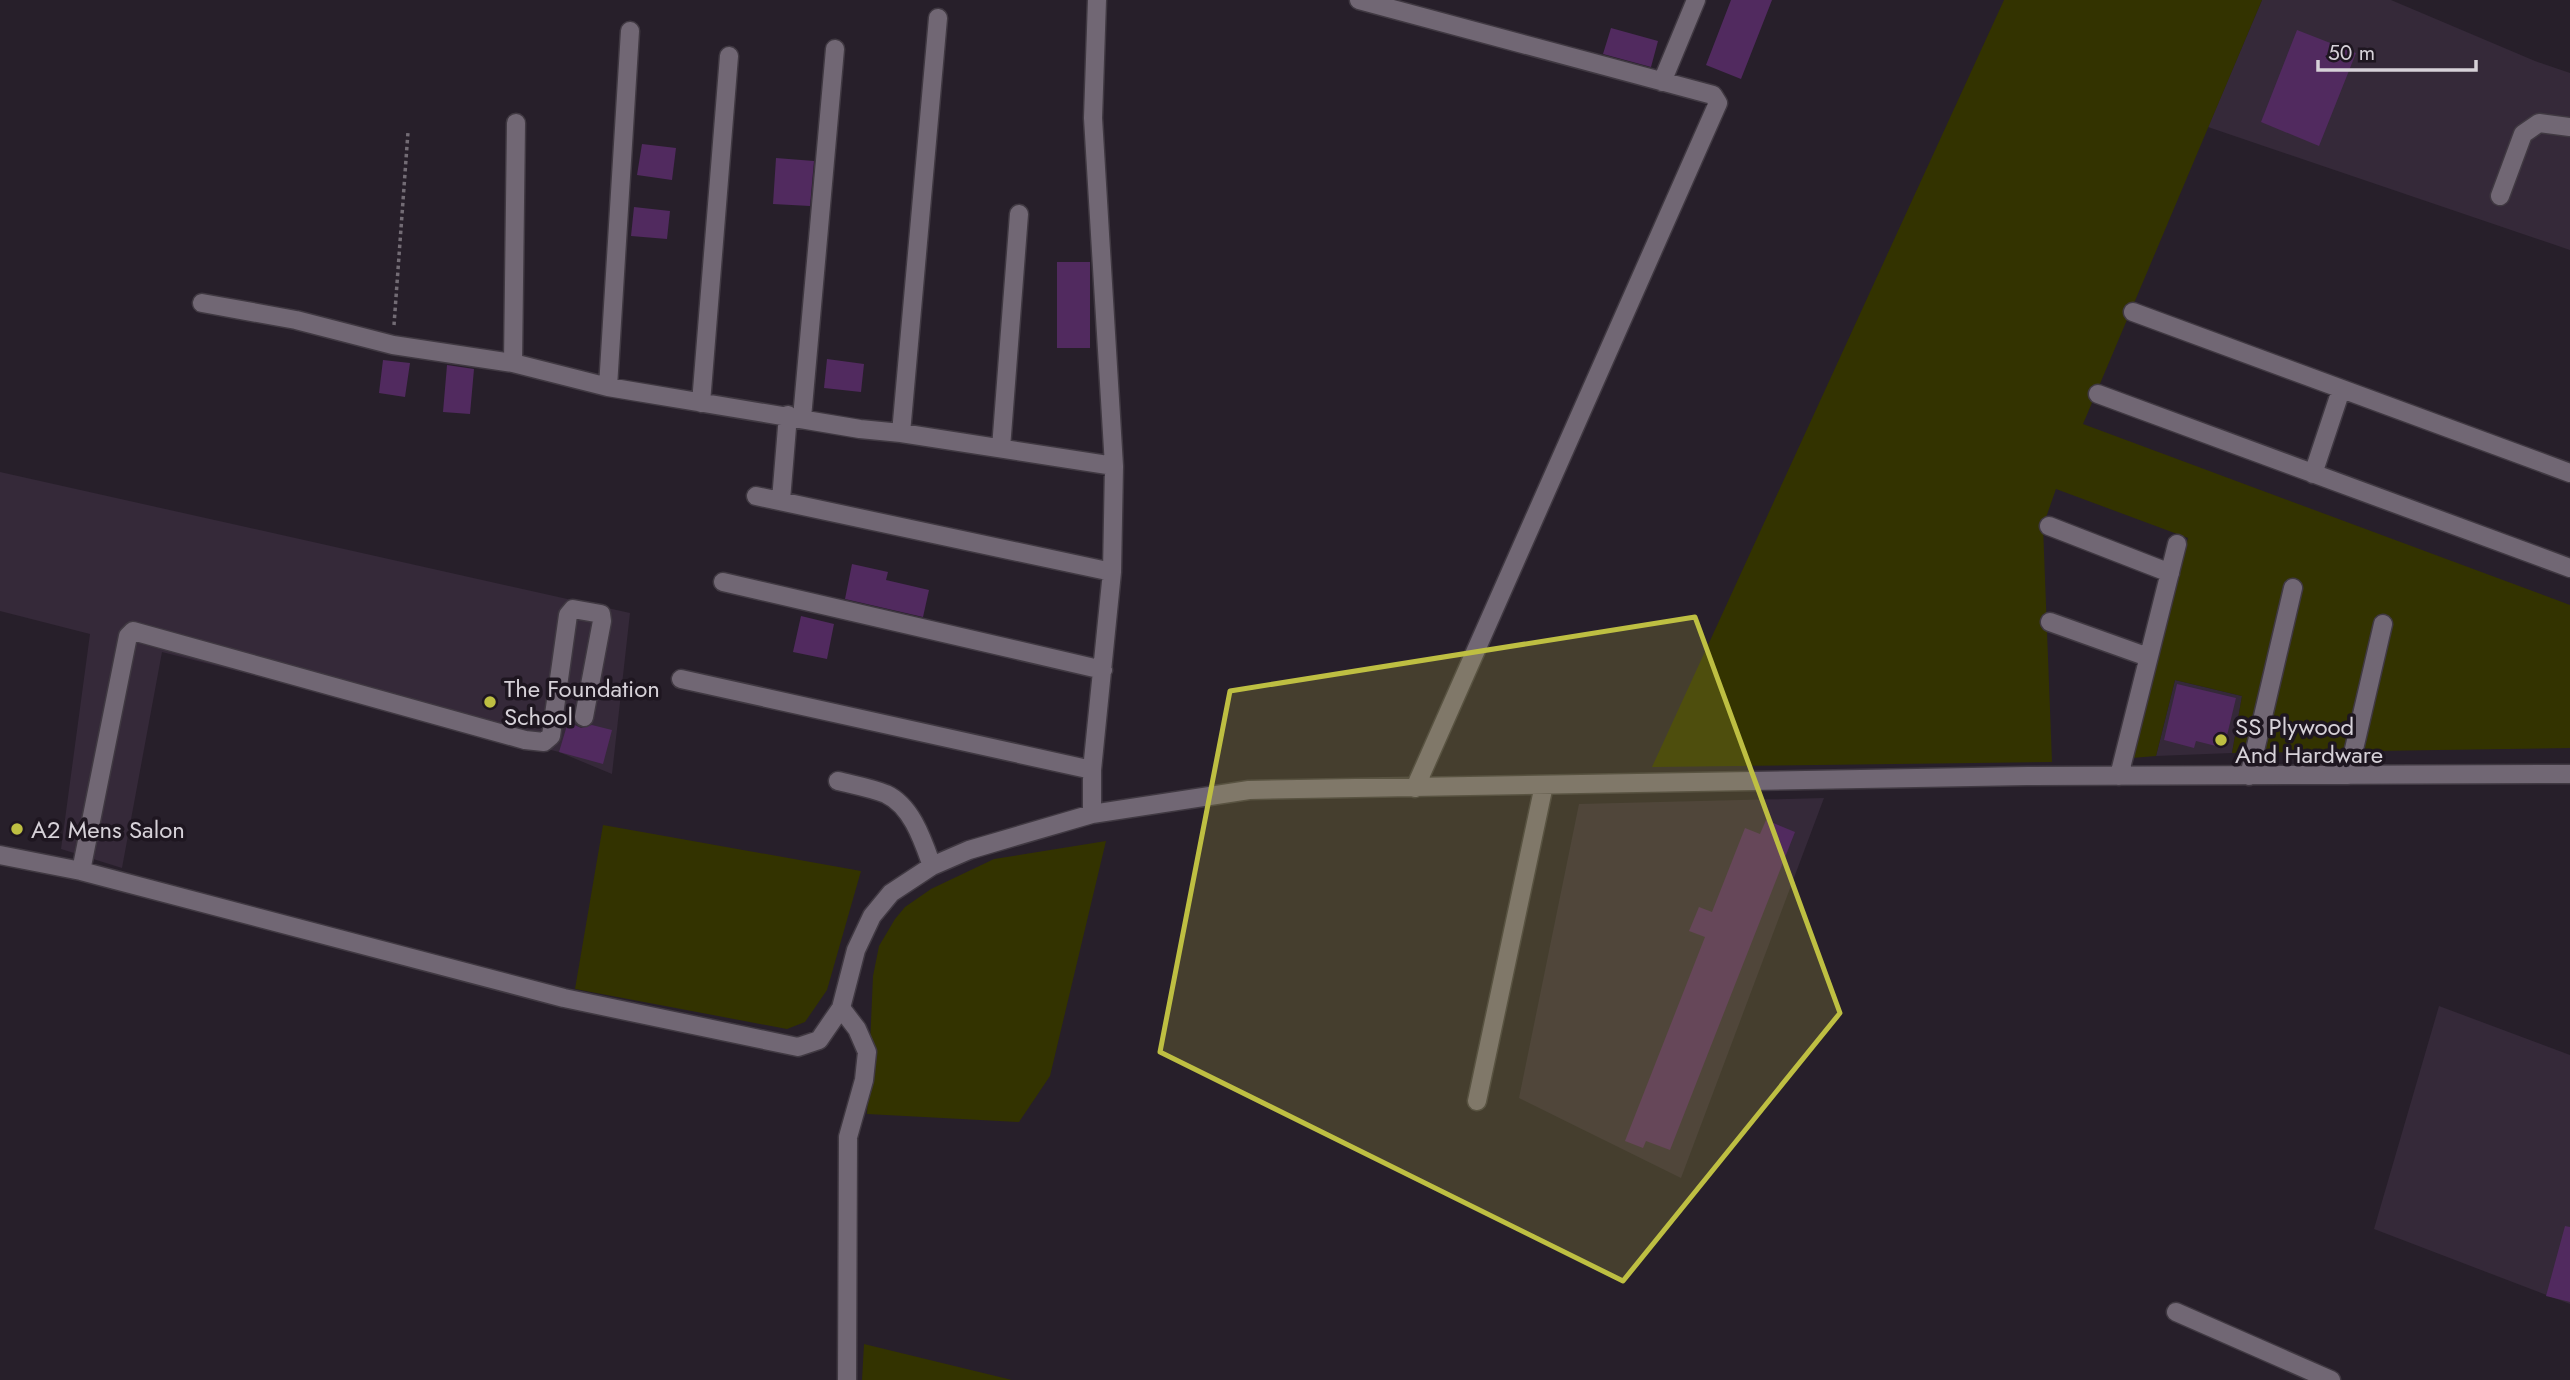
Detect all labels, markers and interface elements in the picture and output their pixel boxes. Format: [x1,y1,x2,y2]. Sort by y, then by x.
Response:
scale bar [2318,28,2476,72]
text: 50 m [2328,38,2375,68]
place label: The Foundation School [504,671,660,734]
marker: The Foundation School [482,694,498,710]
place label: SS Plywood And Hardware [2235,709,2383,772]
marker: SS Plywood And Hardware [2213,732,2229,748]
place label: A2 Mens Salon [31,812,185,847]
marker: A2 Mens Salon [9,821,25,837]

